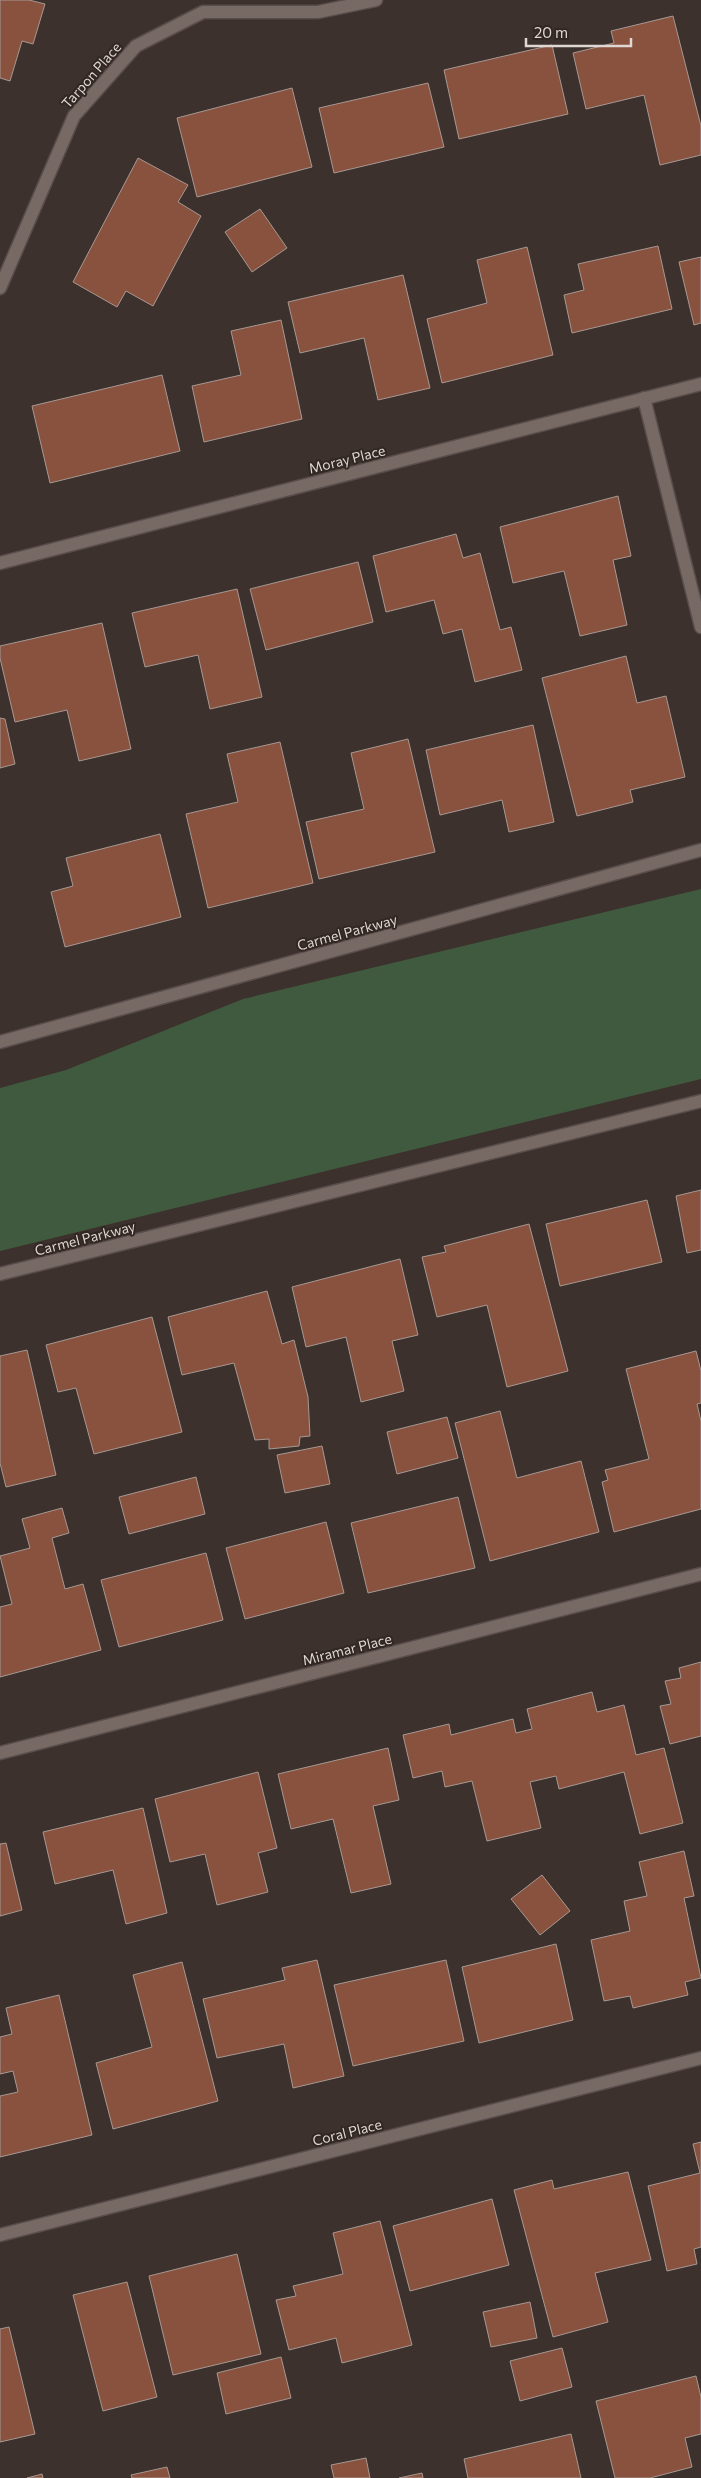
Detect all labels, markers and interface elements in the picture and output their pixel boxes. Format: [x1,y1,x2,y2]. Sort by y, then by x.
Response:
scale bar [526,15,631,47]
text: 20 m [534,23,568,41]
street label: Tarpon Place [58,38,124,112]
street label: Moray Place [307,441,387,477]
street label: Carmel Parkway [295,910,399,954]
street label: Carmel Parkway [33,1217,137,1259]
street label: Miramar Place [301,1630,393,1668]
street label: Coral Place [311,2115,383,2149]

